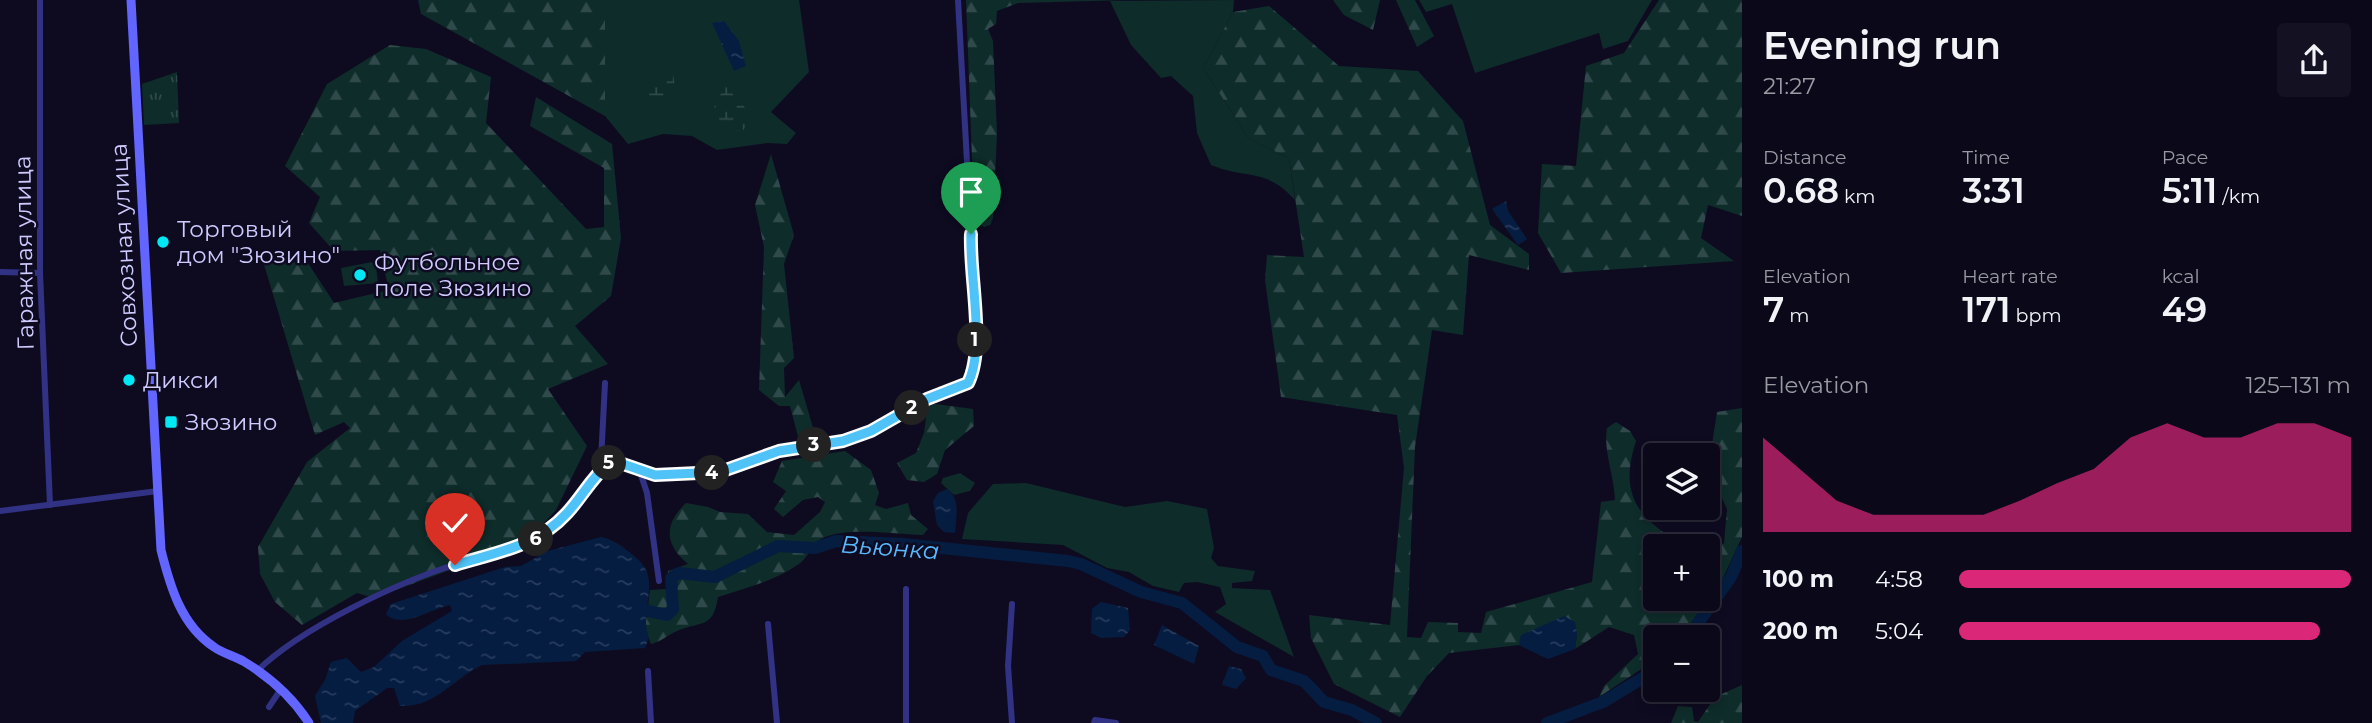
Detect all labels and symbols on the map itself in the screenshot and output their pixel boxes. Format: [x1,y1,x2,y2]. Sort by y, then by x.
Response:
street label: Совхозная улица [105,142,143,348]
street label: Гаражная улица [8,155,40,351]
pin [941,162,1001,234]
place label: Торговый дом "Зюзино" [177,215,340,269]
marker: Торговый дом "Зюзино" [155,234,171,250]
place label: Футбольное поле Зюзино [374,248,531,302]
marker: Футбольное поле Зюзино [352,267,368,283]
pin: 1 [958,322,992,358]
place label: Дикси [143,366,219,394]
marker: Дикси [121,372,137,388]
pin: 2 [894,390,930,426]
place label: Зюзино [185,408,277,436]
marker: Зюзино [163,414,179,430]
pin: 3 [796,428,832,462]
pin: 5 [592,446,626,480]
pin: 4 [694,456,730,490]
pin [425,493,485,565]
pin: 6 [518,522,554,556]
water label: Вьюнка [840,530,940,565]

